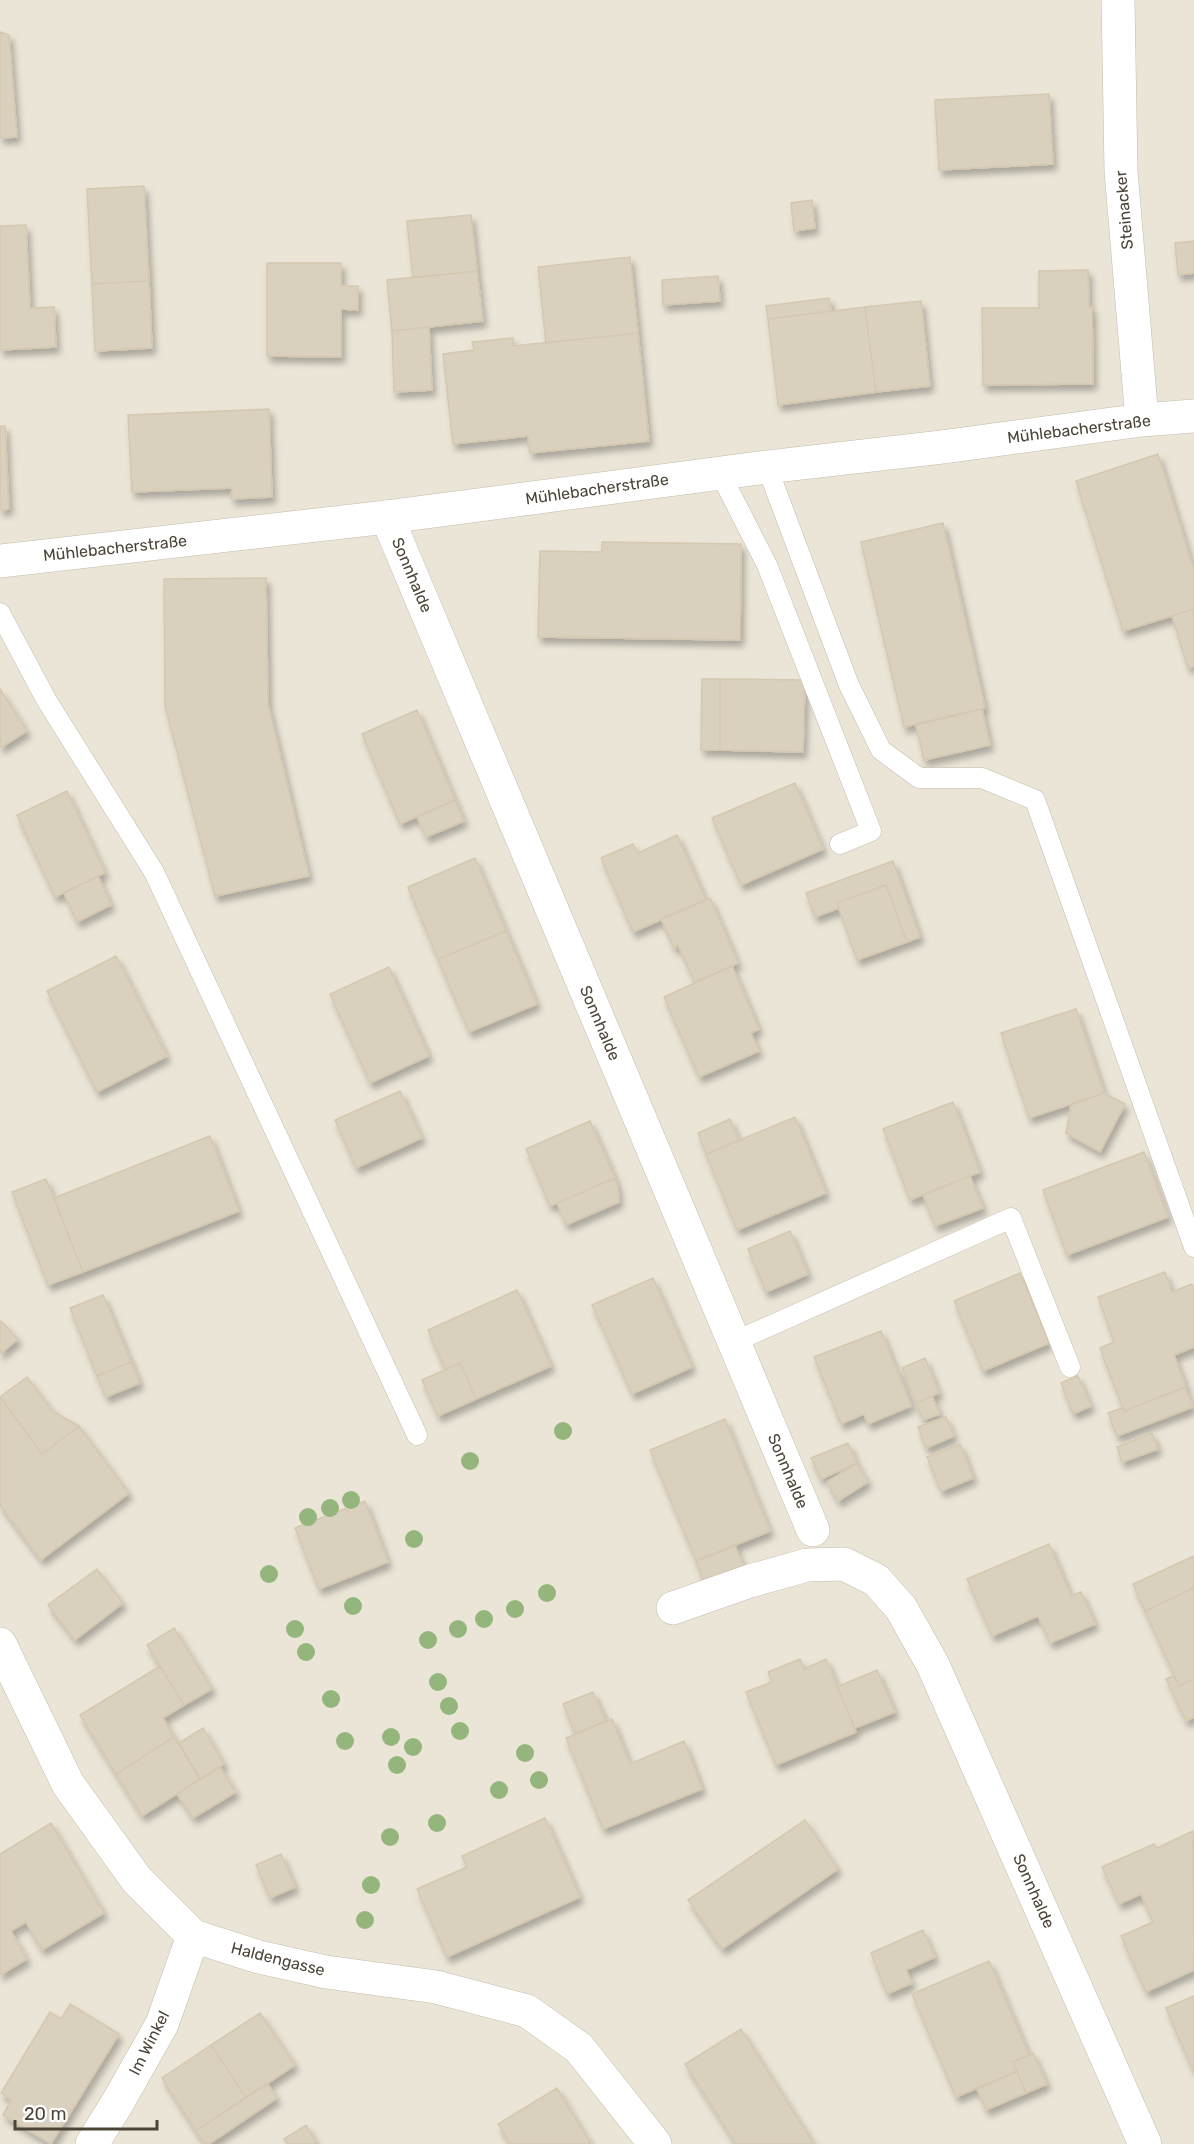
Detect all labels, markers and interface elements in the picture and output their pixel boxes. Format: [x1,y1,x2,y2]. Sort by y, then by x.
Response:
street label: Steinacker [1111,170,1137,250]
street label: Mühlebacherstraße [1006,411,1152,447]
street label: Mühlebacherstraße [524,470,670,508]
street label: Mühlebacherstraße [42,531,188,565]
street label: Sonnhalde [388,535,436,615]
street label: Sonnhalde [576,983,624,1063]
street label: Sonnhalde [764,1431,812,1511]
street label: Sonnhalde [1009,1851,1059,1931]
street label: Haldengasse [229,1938,327,1980]
street label: Im Winkel [125,2008,173,2078]
scale bar [15,2093,158,2131]
text: 20 m [24,2103,66,2125]

